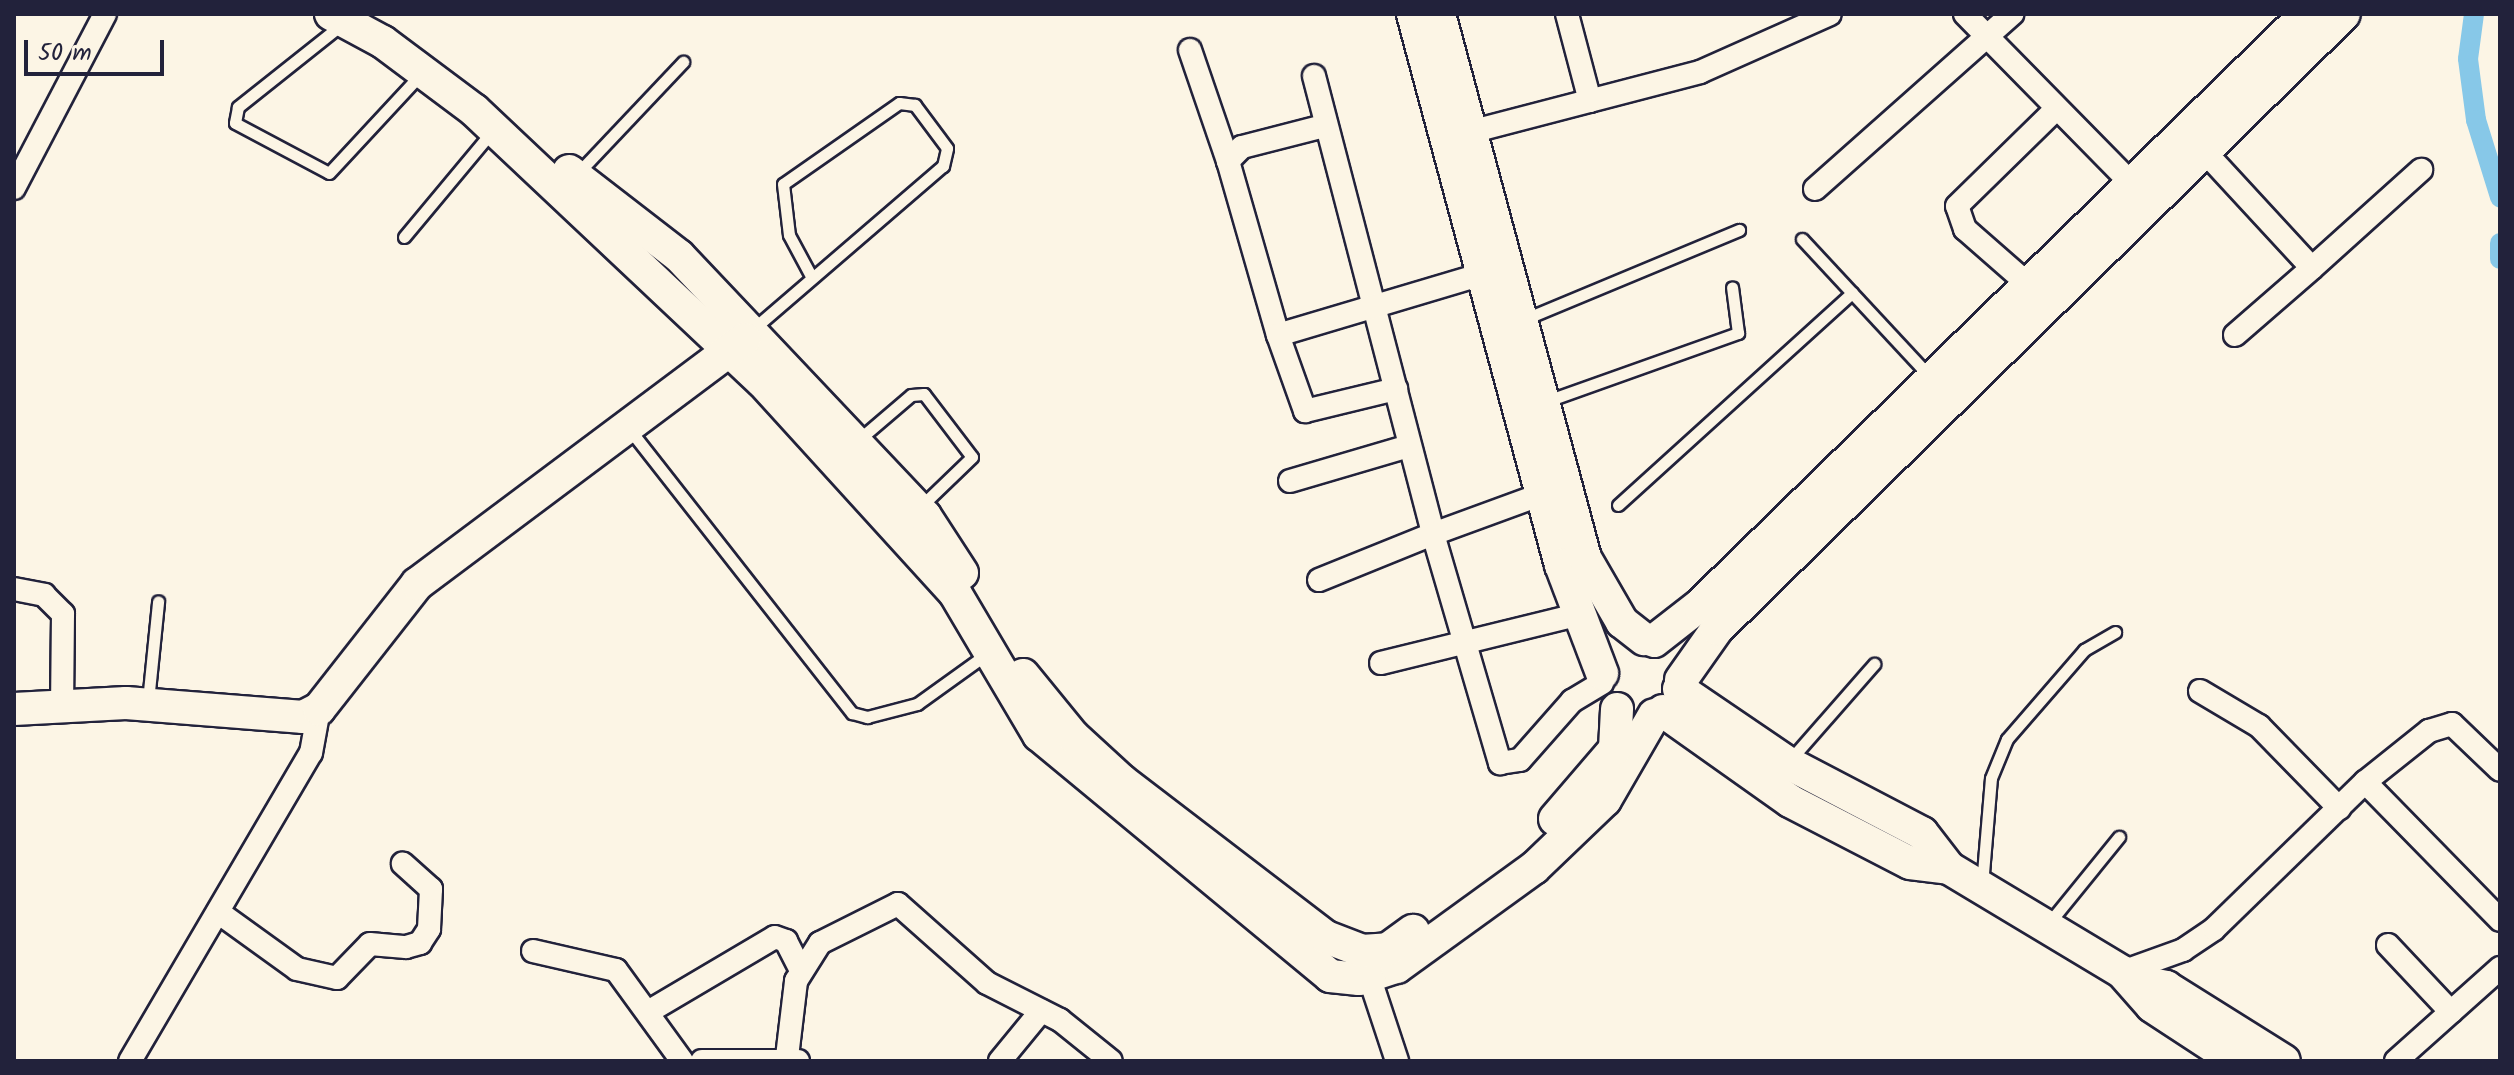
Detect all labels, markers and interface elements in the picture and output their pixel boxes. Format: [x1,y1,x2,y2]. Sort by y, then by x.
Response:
scale bar [28,24,168,74]
text: 50 m [38,34,92,73]

